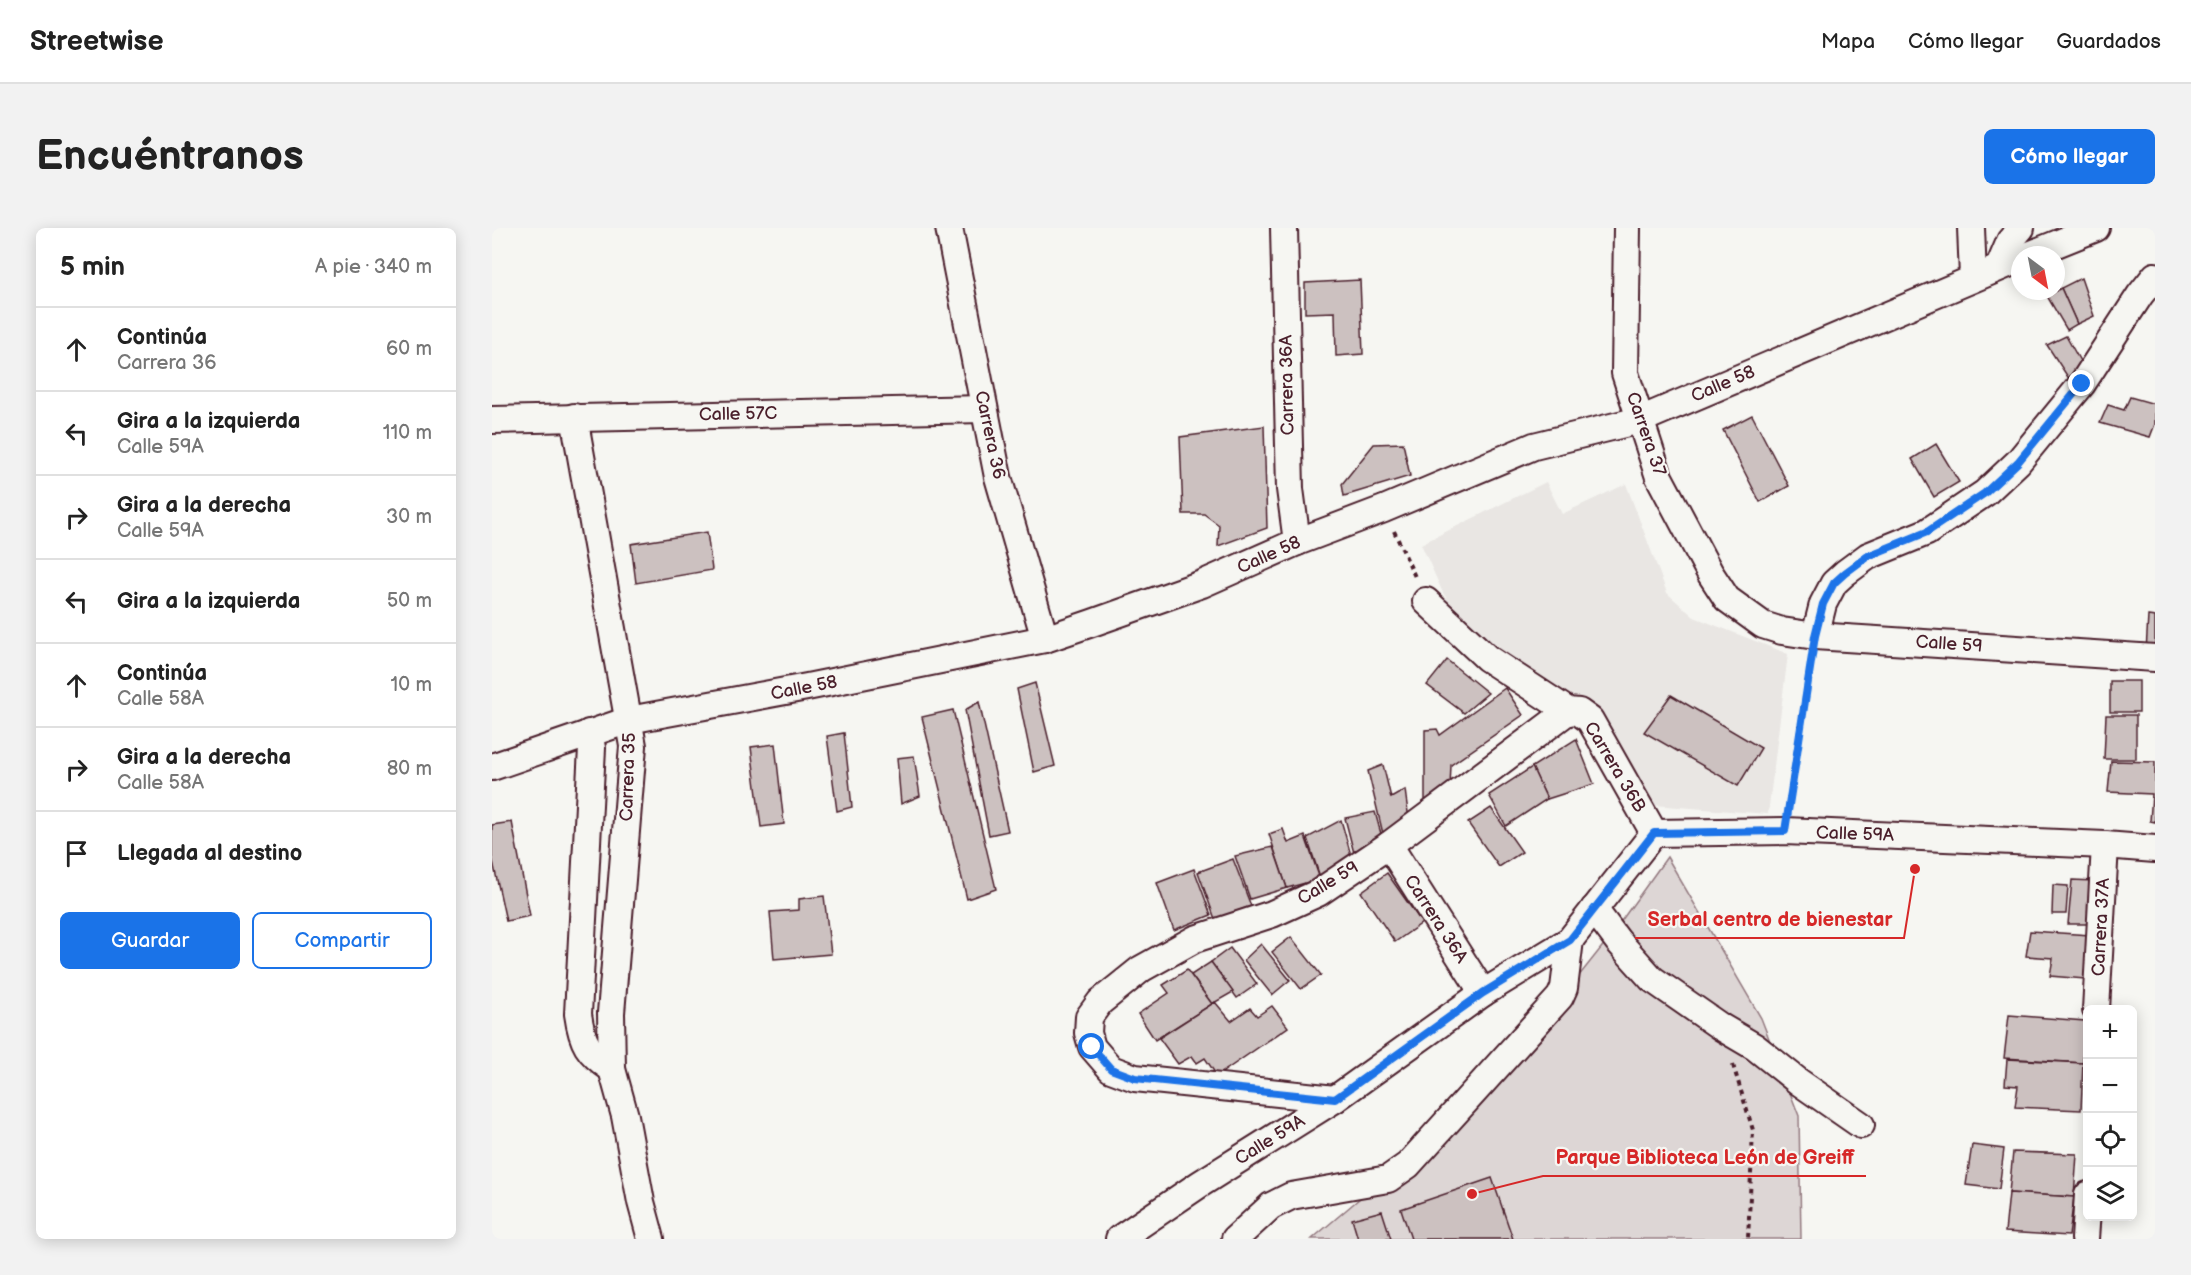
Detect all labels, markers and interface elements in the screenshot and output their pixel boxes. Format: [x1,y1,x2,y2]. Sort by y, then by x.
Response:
text: Streetwise [30,25,163,58]
text: Mapa [1821,29,1875,54]
text: Cómo llegar [1908,29,2023,54]
text: Guardados [2056,29,2161,54]
button: Cómo llegar [1984,129,2155,184]
text: Encuéntranos [36,131,304,182]
north arrow [2011,246,2065,300]
text: 5 min [60,252,125,283]
text: A pie · 340 m [315,255,432,279]
text: Continúa [117,324,207,351]
icon: ahead [60,333,93,366]
street label: Carrera 36A [1276,335,1298,435]
text: 60 m [386,337,432,361]
text: Carrera 36 [117,351,217,375]
street label: Calle 58 [1688,361,1758,407]
route end [2068,370,2094,396]
street label: Carrera 36 [970,389,1010,481]
street label: Carrera 37 [1622,389,1670,479]
street label: Calle 57C [699,403,778,425]
text: Gira a la izquierda [117,408,301,435]
icon: left [60,417,93,450]
text: 110 m [383,421,432,445]
text: Calle 59A [117,435,204,459]
text: Gira a la derecha [117,492,291,519]
icon: right [60,501,93,534]
text: 30 m [386,505,432,529]
text: Calle 59A [117,519,204,543]
street label: Calle 58 [1234,532,1304,578]
icon: left [60,585,93,618]
text: Gira a la izquierda [117,588,301,615]
text: 50 m [387,589,432,613]
street label: Calle 59 [1915,631,1983,657]
text: Continúa [117,660,207,687]
icon: ahead [60,669,93,702]
street label: Calle 58 [769,671,839,705]
text: 10 m [391,673,432,697]
text: Calle 58A [117,687,204,711]
street label: Carrera 36B [1580,718,1650,816]
street label: Carrera 35 [616,732,640,822]
text: Gira a la derecha [117,744,291,771]
icon: right [60,753,93,786]
text: 80 m [387,757,432,781]
text: Calle 58A [117,771,204,795]
street label: Calle 59A [1816,822,1894,846]
icon: arrive [60,837,93,870]
text: Llegada al destino [117,840,302,867]
street label: Calle 59 [1294,857,1362,909]
street label: Carrera 36A [1400,871,1472,967]
street label: Carrera 37A [2088,877,2114,977]
callout: Serbal centro de bienestar [1635,900,1904,938]
text: Serbal centro de bienestar [1648,908,1893,932]
button: Guardar [60,912,240,969]
button: Compartir [252,912,432,969]
map controls [2083,1005,2137,1221]
button: + [2083,1005,2137,1059]
route start [1078,1033,1104,1059]
button: − [2083,1059,2137,1113]
street label: Calle 59A [1231,1110,1309,1170]
button: locate [2083,1113,2137,1167]
callout: Parque Biblioteca León de Greiff [1543,1138,1866,1176]
text: Parque Biblioteca León de Greiff [1556,1146,1855,1170]
button: layers [2083,1167,2137,1221]

